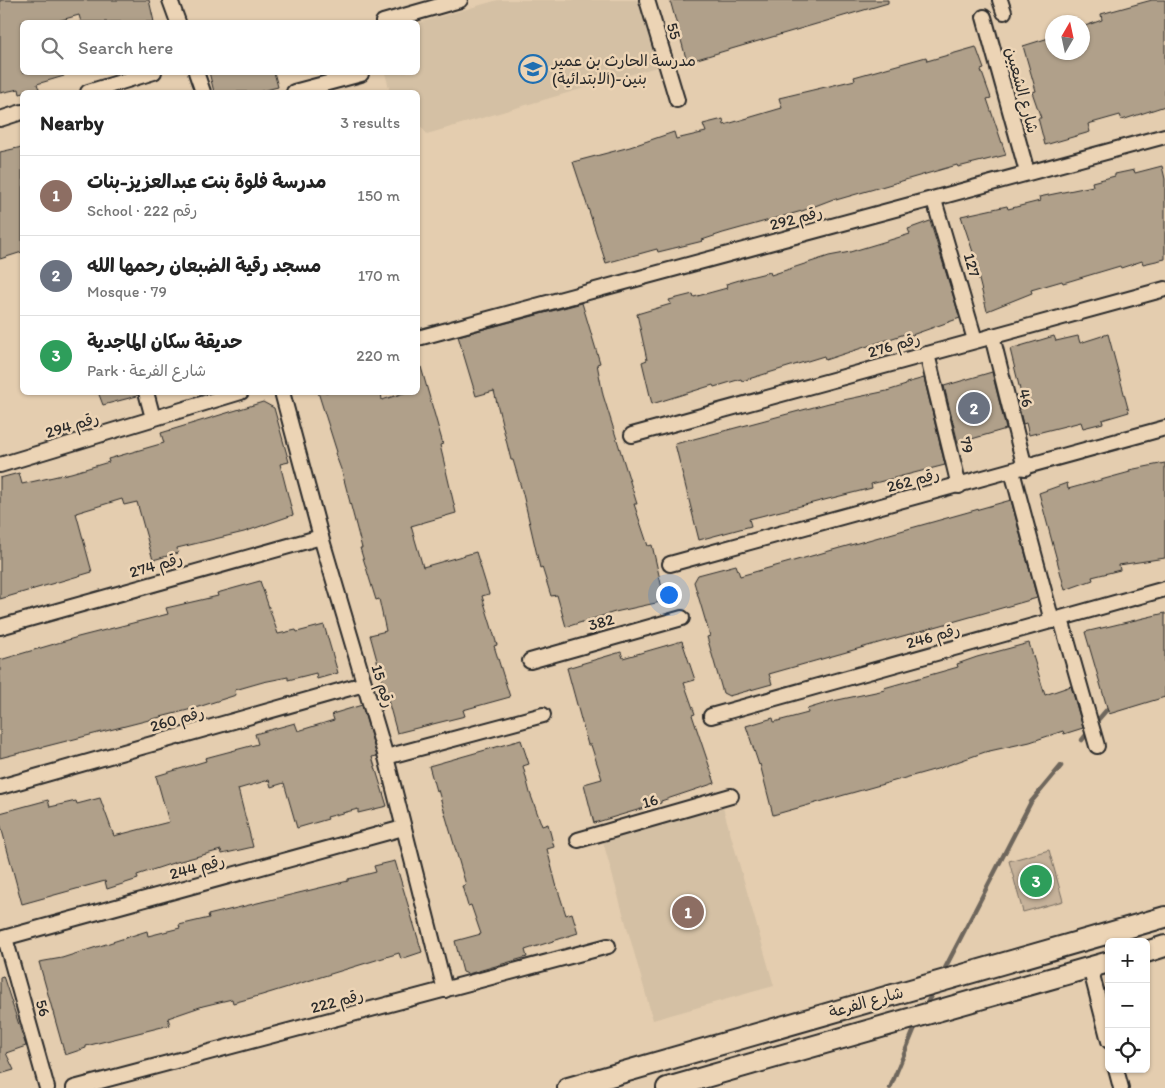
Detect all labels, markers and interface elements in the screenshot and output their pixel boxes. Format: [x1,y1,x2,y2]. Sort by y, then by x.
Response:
north arrow [1045,15,1090,60]
search box [20,20,420,75]
street label: 55 [663,20,685,42]
icon: search [38,34,66,62]
text: Search here [78,36,173,59]
street label: شارع الشعبين [999,45,1043,136]
place label: مدرسة الحارث بن عمير (الابتدائية)-بنين [550,51,696,88]
school or university icon: مدرسة الحارث بن عمير (الابتدائية)-بنين [518,54,548,84]
text: Nearby [40,110,104,135]
text: 3 results [340,113,400,132]
text: مدرسة فلوة بنت عبدالعزيز-بنات [87,170,326,193]
text: 1 [52,186,60,205]
text: 150 m [357,186,400,205]
text: School · رقم 222 [87,201,197,220]
street label: رقم 292 [768,202,825,237]
street label: 127 [960,251,984,279]
text: مسجد رقية الضبعان رحمها الله [87,254,321,277]
text: 2 [52,266,60,285]
text: 170 m [358,266,400,285]
text: Mosque · 79 [87,282,167,301]
street label: رقم 276 [866,329,923,364]
text: حديقة سكان الماجدية [87,330,243,353]
text: 3 [52,346,60,365]
text: 220 m [356,346,400,365]
text: Park · شارع الفرعة [87,361,206,380]
street label: 46 [1015,387,1037,409]
pin: 2 [958,389,990,427]
street label: رقم 294 [43,408,102,445]
street label: 79 [956,435,978,455]
street label: رقم 262 [885,464,942,499]
street label: رقم 274 [127,548,186,585]
your location [656,582,682,608]
street label: 382 [586,609,617,635]
street label: رقم 246 [904,619,963,656]
street label: رقم 15 [365,662,399,711]
street label: رقم 260 [148,702,207,739]
street label: 16 [640,790,660,812]
street label: رقم 244 [167,851,227,886]
pin: 3 [1020,862,1052,900]
pin: 1 [672,893,704,931]
map controls [1105,938,1150,1073]
button: + [1105,938,1150,983]
street label: شارع الفرعة [827,982,906,1024]
button: − [1105,983,1150,1028]
street label: رقم 222 [309,985,366,1020]
street label: 56 [32,997,54,1019]
button: locate [1105,1028,1150,1073]

